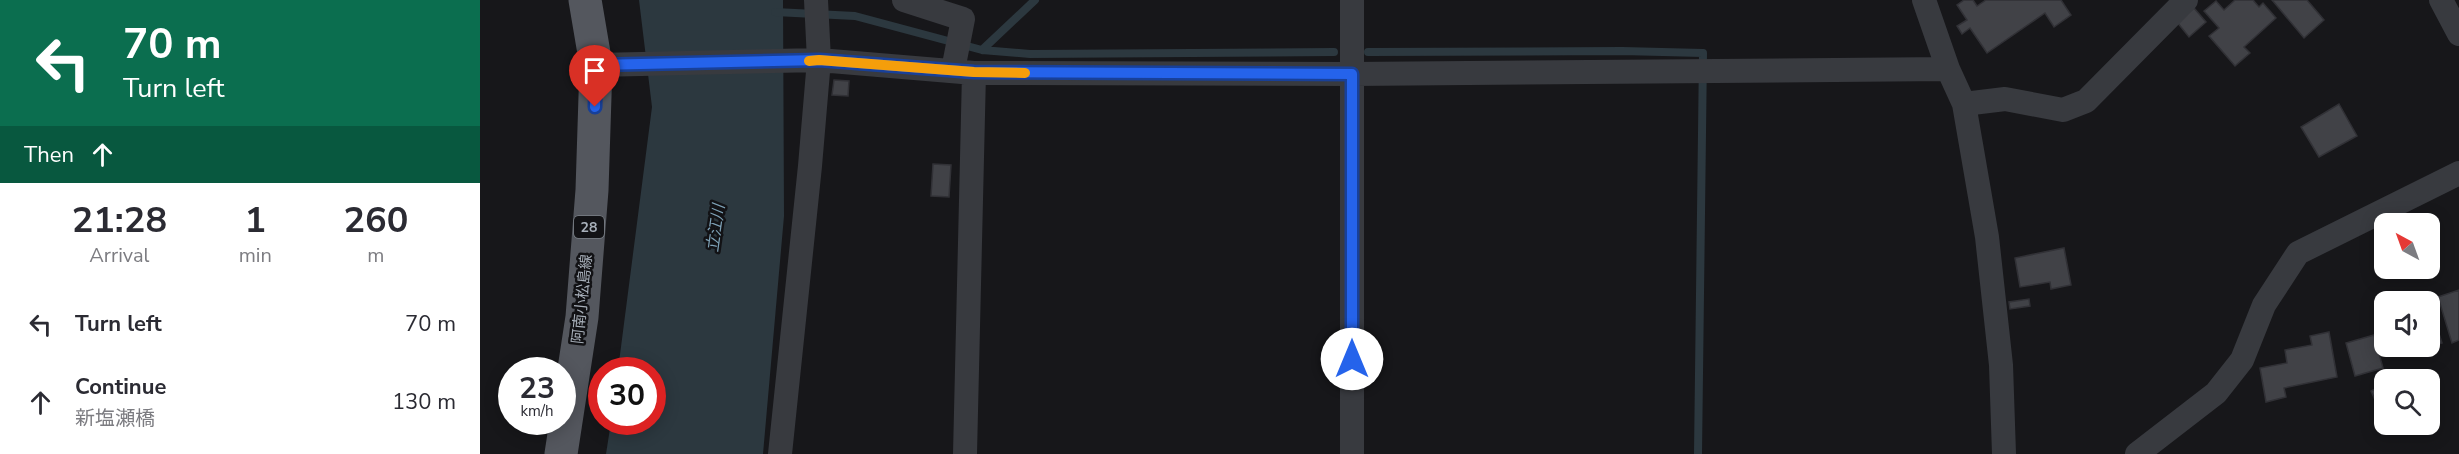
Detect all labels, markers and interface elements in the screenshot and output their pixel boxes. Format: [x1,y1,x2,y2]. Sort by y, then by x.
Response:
text: 70 m [123,16,222,73]
icon: left [24,24,102,102]
pin [569,45,620,107]
icon: arrive [578,54,611,87]
text: Turn left [123,70,224,107]
icon: ahead [86,138,119,171]
text: Then [24,140,74,170]
text: 21:28 [72,196,167,245]
text: 1 [244,196,266,245]
text: 260 [343,196,408,245]
water label: 立江川 [702,201,731,253]
north arrow [2374,213,2440,279]
map controls [2374,213,2440,435]
road number: 28 [574,216,604,238]
text: Arrival [89,242,149,269]
text: min [239,242,272,269]
text: m [367,242,384,269]
street label: 阿南小松島線 [567,253,597,345]
button: sound [2374,291,2440,357]
icon: left [24,308,57,341]
text: Turn left [75,309,162,339]
text: 70 m [405,309,456,339]
position arrow [1320,327,1384,391]
speed limit sign: 30 [588,357,666,435]
text: 23 [519,368,555,409]
button: search [2374,369,2440,435]
text: Continue [75,372,166,402]
icon: ahead [24,386,57,419]
text: 130 m [392,387,456,417]
text: km/h [520,401,554,421]
text: 新塩瀬橋 [75,405,155,432]

